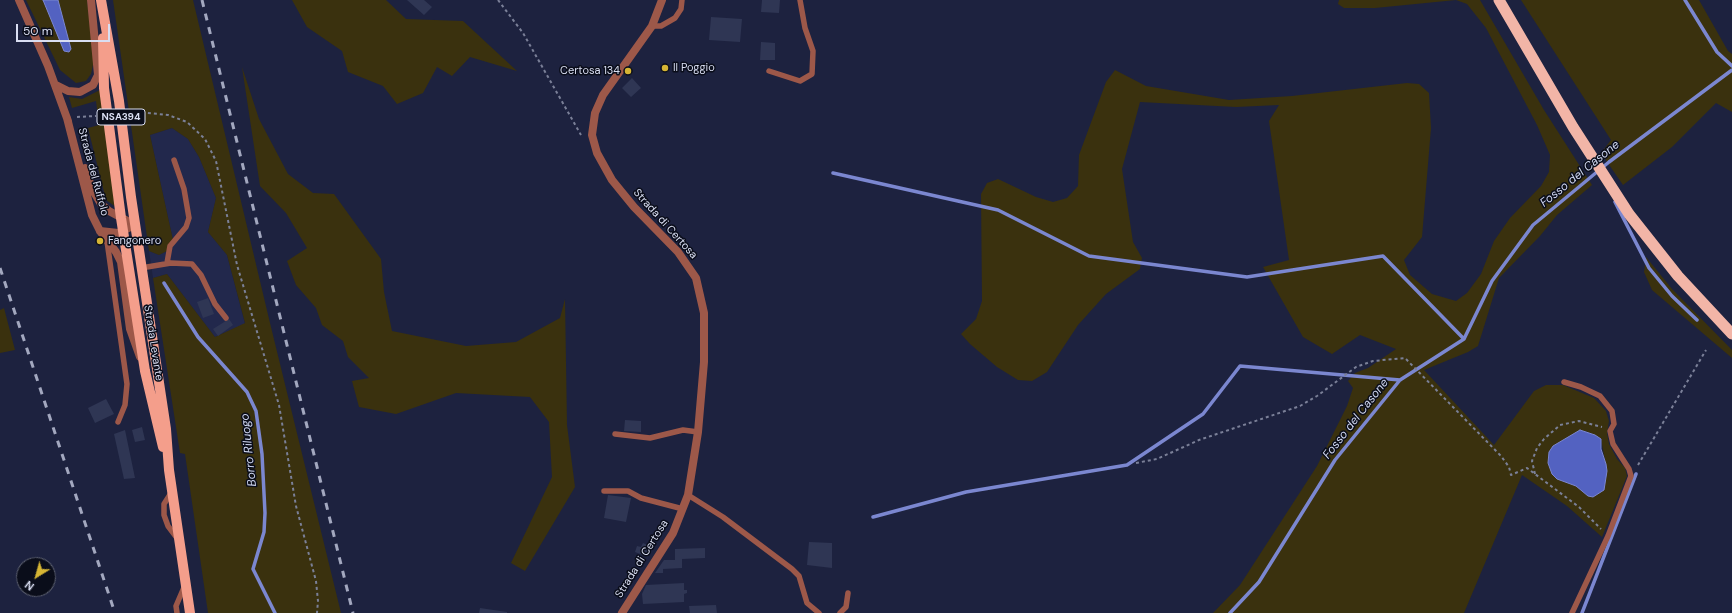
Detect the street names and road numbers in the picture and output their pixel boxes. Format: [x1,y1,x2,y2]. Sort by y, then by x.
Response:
road number: NSA394 [97,109,145,125]
street label: Strada del Ruffolo [75,127,111,217]
street label: Strada di Certosa [630,186,700,262]
street label: Strada Levante [141,304,165,382]
street label: Strada di Certosa [613,518,671,600]

